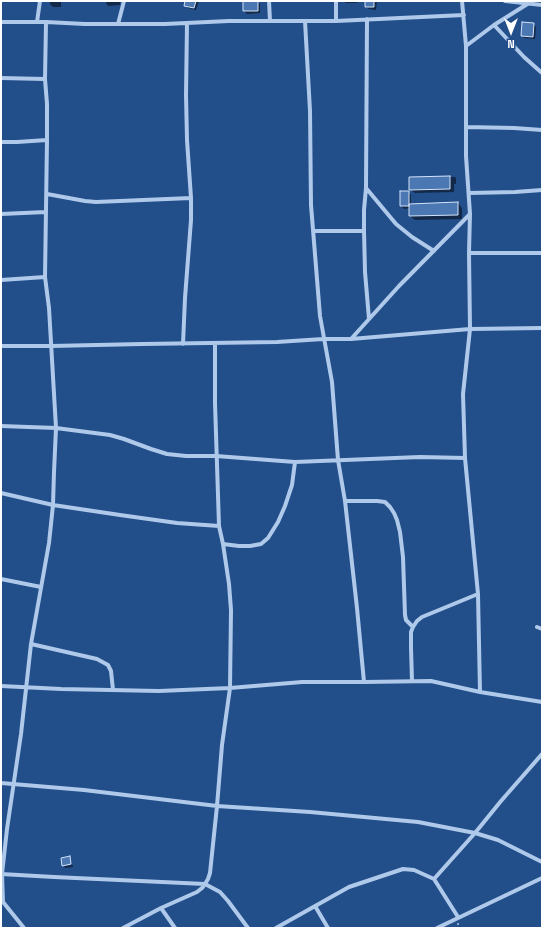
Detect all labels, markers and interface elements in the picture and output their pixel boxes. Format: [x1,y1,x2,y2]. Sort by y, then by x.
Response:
north arrow [491,12,531,52]
text: N [507,37,515,51]

